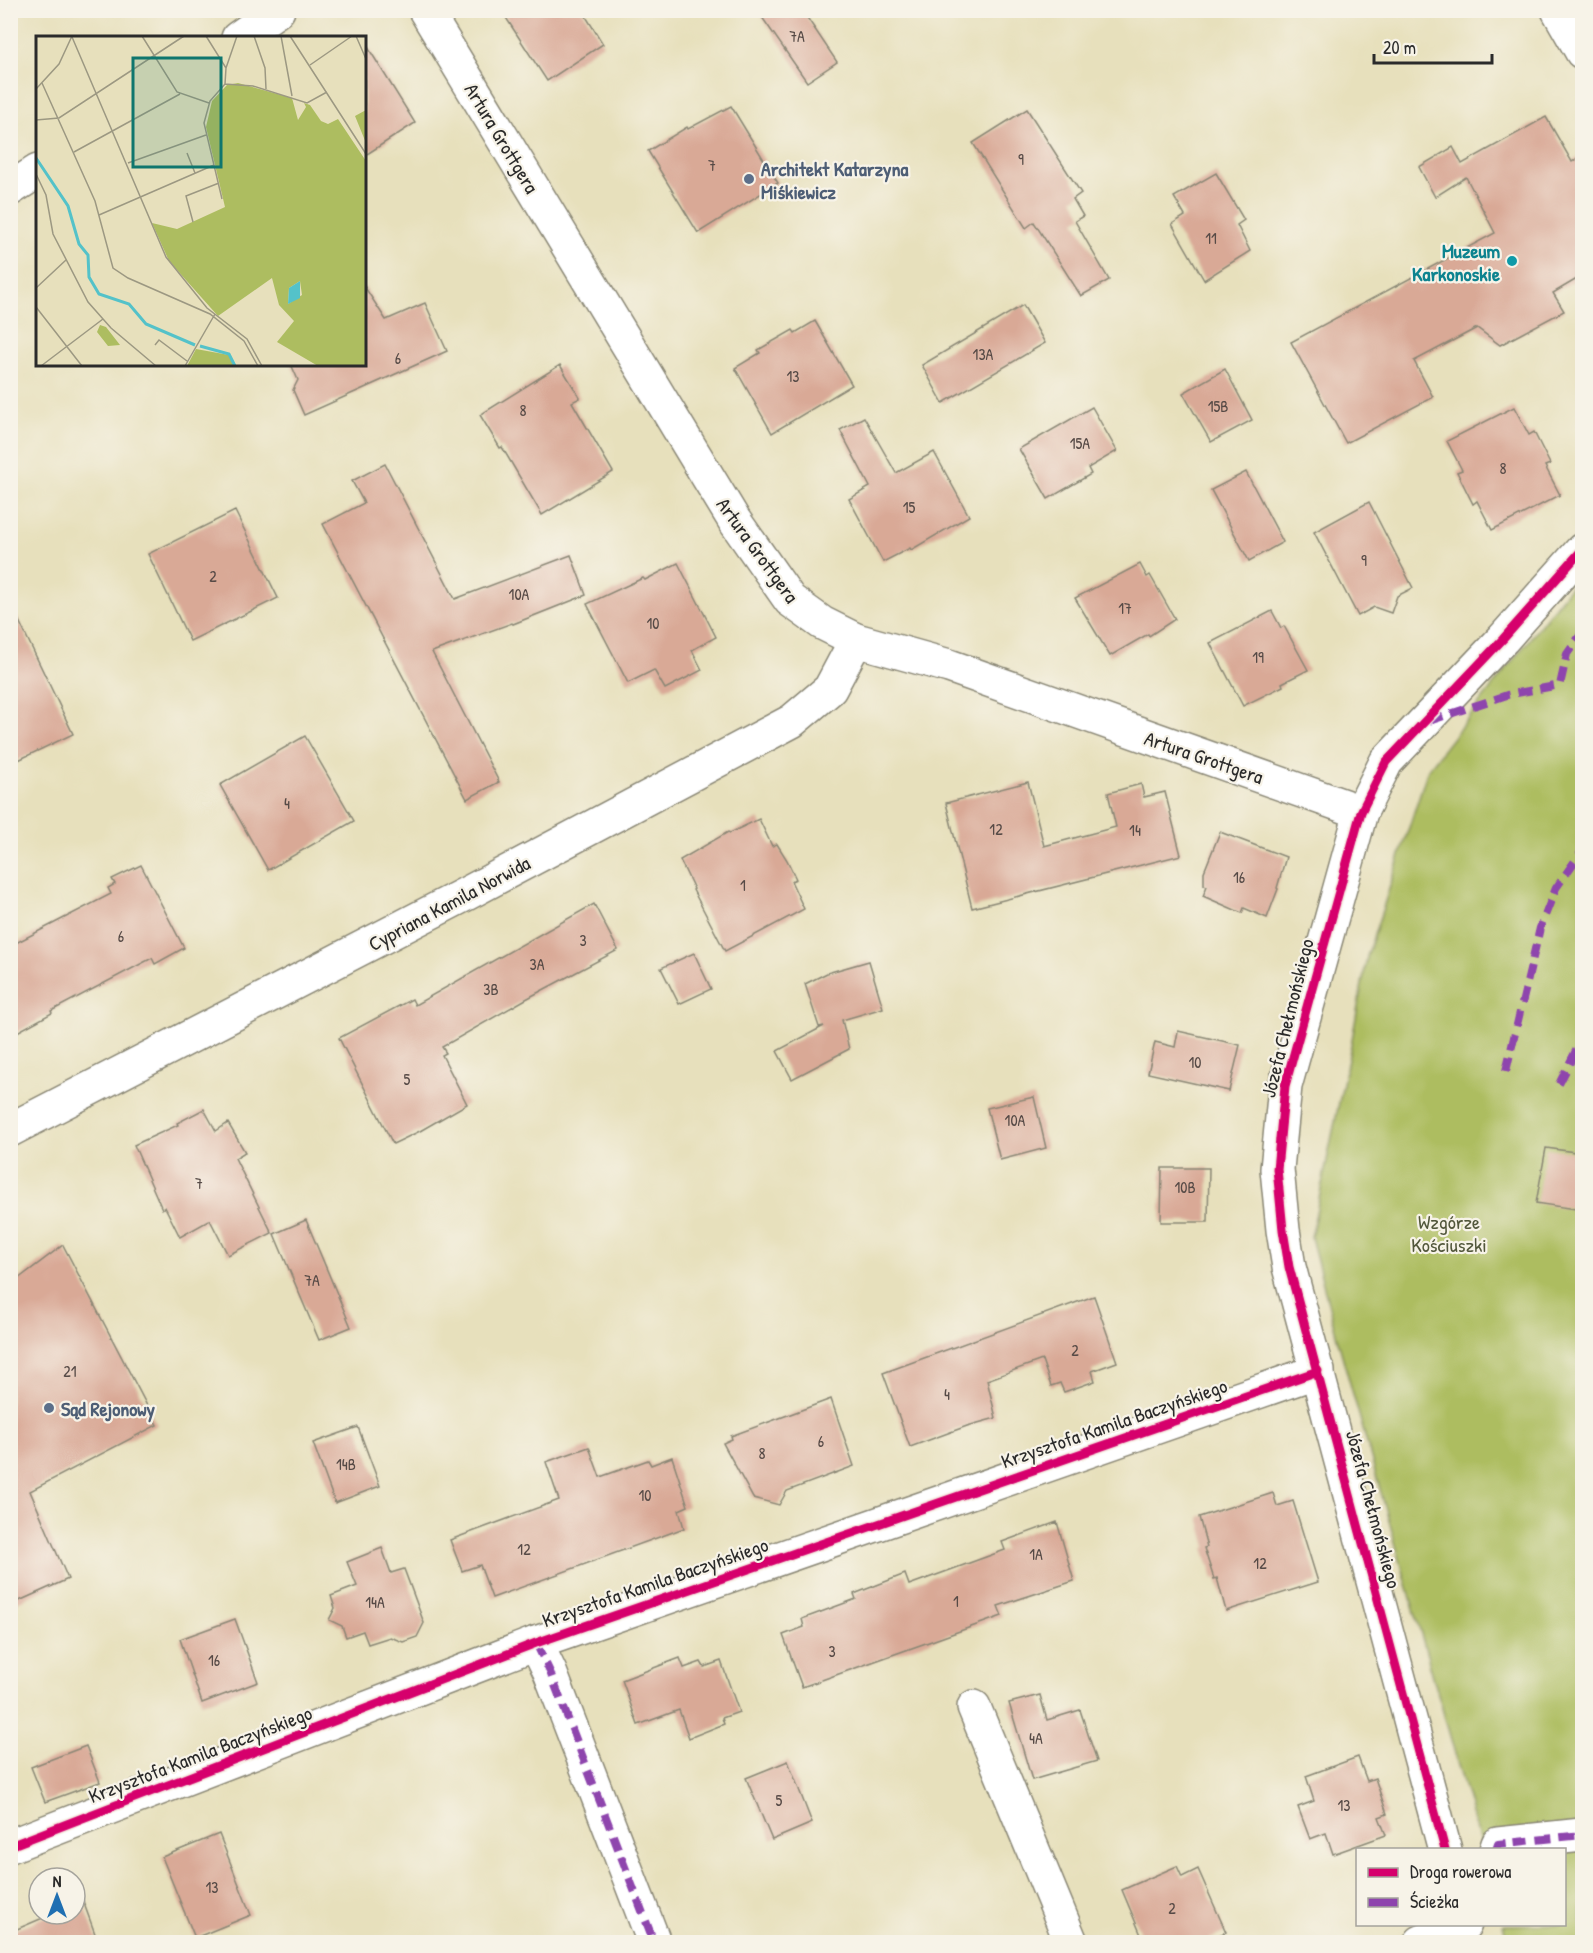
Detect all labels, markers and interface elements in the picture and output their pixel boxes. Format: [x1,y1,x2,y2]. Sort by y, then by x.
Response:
house number: 7A [789,25,805,47]
scale bar [1374,27,1492,65]
text: 20 m [1383,35,1416,60]
inset map [36,36,366,366]
street label: Artura Grottgera [458,78,546,198]
house number: 9 [1018,148,1024,170]
house number: 7 [708,154,716,176]
place label: Architekt Katarzyna Miśkiewicz [761,155,908,205]
marker: Architekt Katarzyna Miśkiewicz [742,172,756,186]
house number: 11 [1205,227,1217,249]
place label: Muzeum Karkonoskie [1412,237,1500,287]
marker: Muzeum Karkonoskie [1505,254,1519,268]
house number: 13A [973,343,994,365]
house number: 6 [395,347,401,369]
house number: 13 [787,365,799,387]
house number: 15B [1208,395,1228,417]
house number: 8 [520,399,527,421]
house number: 15A [1070,432,1090,454]
house number: 8 [1500,457,1507,479]
street label: Artura Grottgera [711,492,805,608]
house number: 15 [903,496,916,518]
house number: 9 [1361,549,1367,571]
house number: 2 [209,565,217,587]
house number: 10A [509,583,530,605]
house number: 17 [1118,597,1132,619]
house number: 10 [647,612,659,634]
house number: 19 [1252,646,1264,668]
street label: Artura Grottgera [1141,724,1267,790]
house number: 4 [284,792,290,814]
house number: 12 [989,818,1003,840]
house number: 14 [1129,819,1141,841]
street label: Cypriana Kamila Norwida [363,849,535,957]
house number: 16 [1233,866,1245,888]
house number: 1 [740,874,746,896]
house number: 6 [118,925,124,947]
house number: 3 [579,929,587,951]
street label: Józefa Chełmońskiego [1254,936,1320,1100]
house number: 3A [530,953,545,975]
house number: 3B [483,978,499,1000]
house number: 10 [1189,1051,1201,1073]
house number: 5 [404,1068,411,1090]
house number: 10A [1005,1109,1026,1131]
house number: 7 [195,1172,203,1194]
house number: 10B [1174,1176,1196,1198]
park label: Wzgórze Kościuszki [1411,1208,1487,1258]
house number: 7A [304,1269,320,1291]
house number: 2 [1071,1339,1079,1361]
house number: 21 [63,1360,77,1382]
street label: Krzysztofa Kamila Baczyńskiego [997,1372,1231,1474]
house number: 4 [944,1383,950,1405]
place label: Sąd Rejonowy [61,1395,156,1423]
marker: Sąd Rejonowy [42,1401,56,1415]
street label: Józefa Chełmońskiego [1340,1427,1408,1591]
house number: 6 [818,1430,824,1452]
house number: 8 [759,1442,766,1464]
house number: 14B [336,1453,356,1475]
house number: 10 [639,1484,651,1506]
street label: Krzysztofa Kamila Baczyńskiego [538,1531,772,1633]
house number: 12 [517,1538,531,1560]
house number: 1A [1029,1543,1043,1565]
house number: 12 [1253,1552,1267,1574]
house number: 1 [953,1590,959,1612]
house number: 14A [365,1591,385,1613]
house number: 3 [828,1640,836,1662]
house number: 16 [208,1649,220,1671]
street label: Krzysztofa Kamila Baczyńskiego [84,1699,316,1809]
house number: 4A [1029,1727,1043,1749]
house number: 5 [776,1789,783,1811]
house number: 13 [1338,1794,1350,1816]
legend [1356,1848,1566,1926]
text: Droga rowerowa [1410,1859,1511,1884]
north arrow [27,1866,87,1926]
text: N [53,1870,62,1892]
house number: 13 [206,1876,218,1898]
text: Ścieżka [1410,1889,1459,1914]
house number: 2 [1168,1897,1176,1919]

